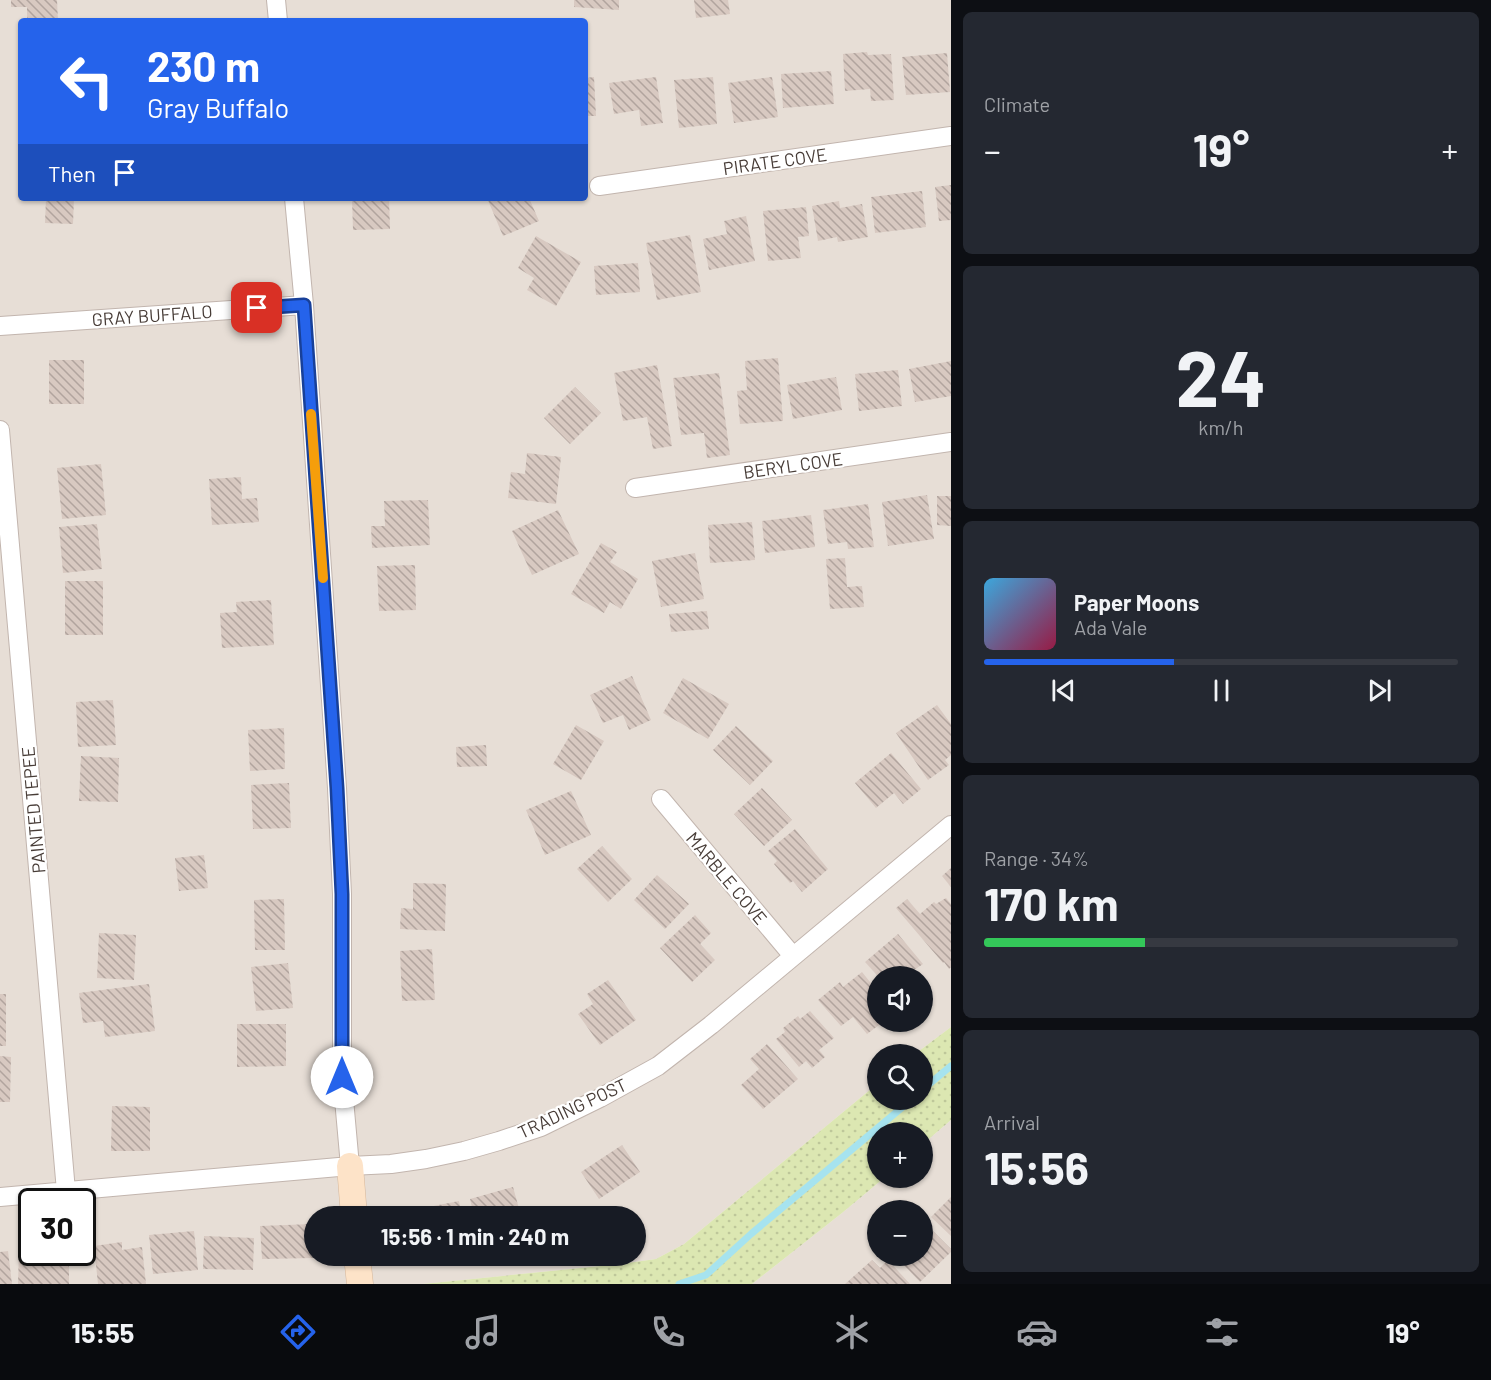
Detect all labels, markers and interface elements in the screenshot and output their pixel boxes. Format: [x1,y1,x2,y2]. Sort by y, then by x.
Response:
text: 230 m [147,40,260,90]
icon: left [48,42,126,120]
text: Gray Buffalo [147,91,289,123]
text: Climate [984,92,1050,116]
text: 19° [1193,122,1249,176]
text: − [984,130,1001,170]
text: + [1442,130,1458,170]
street label: PIRATE COVE [722,143,828,179]
icon: arrive [108,156,141,189]
text: Then [48,160,96,186]
pin [231,282,282,333]
icon: arrive [240,291,273,324]
street label: GRAY BUFFALO [91,300,213,330]
text: 24 [1176,329,1266,423]
text: km/h [1198,415,1244,439]
street label: BERYL COVE [742,447,844,483]
text: Paper Moons [1074,589,1199,615]
text: Ada Vale [1074,615,1147,639]
icon: previous [1047,674,1080,707]
icon: pause [1205,674,1238,707]
icon: next [1363,674,1396,707]
street label: PAINTED TEPEE [16,746,50,874]
street label: MARBLE COVE [682,827,772,929]
text: Range · 34% [984,846,1089,870]
text: 170 km [984,876,1118,930]
map controls [867,966,933,1266]
button: sound [867,966,933,1032]
button: search [867,1044,933,1110]
position arrow [310,1045,374,1109]
street label: TRADING POST [514,1073,630,1143]
text: Arrival [984,1110,1040,1134]
button: + [867,1122,933,1188]
text: 15:56 [984,1140,1089,1194]
speed limit sign: 30 [18,1188,96,1266]
button: − [867,1200,933,1266]
text: 15:56 · 1 min · 240 m [381,1223,569,1249]
icon: directions [277,1311,319,1353]
icon: music [462,1311,504,1353]
icon: phone [647,1311,689,1353]
icon: climate [831,1311,873,1353]
icon: car [1016,1311,1058,1353]
icon: filters [1201,1311,1243,1353]
text: 15:55 [71,1316,134,1348]
text: 19° [1386,1316,1420,1348]

